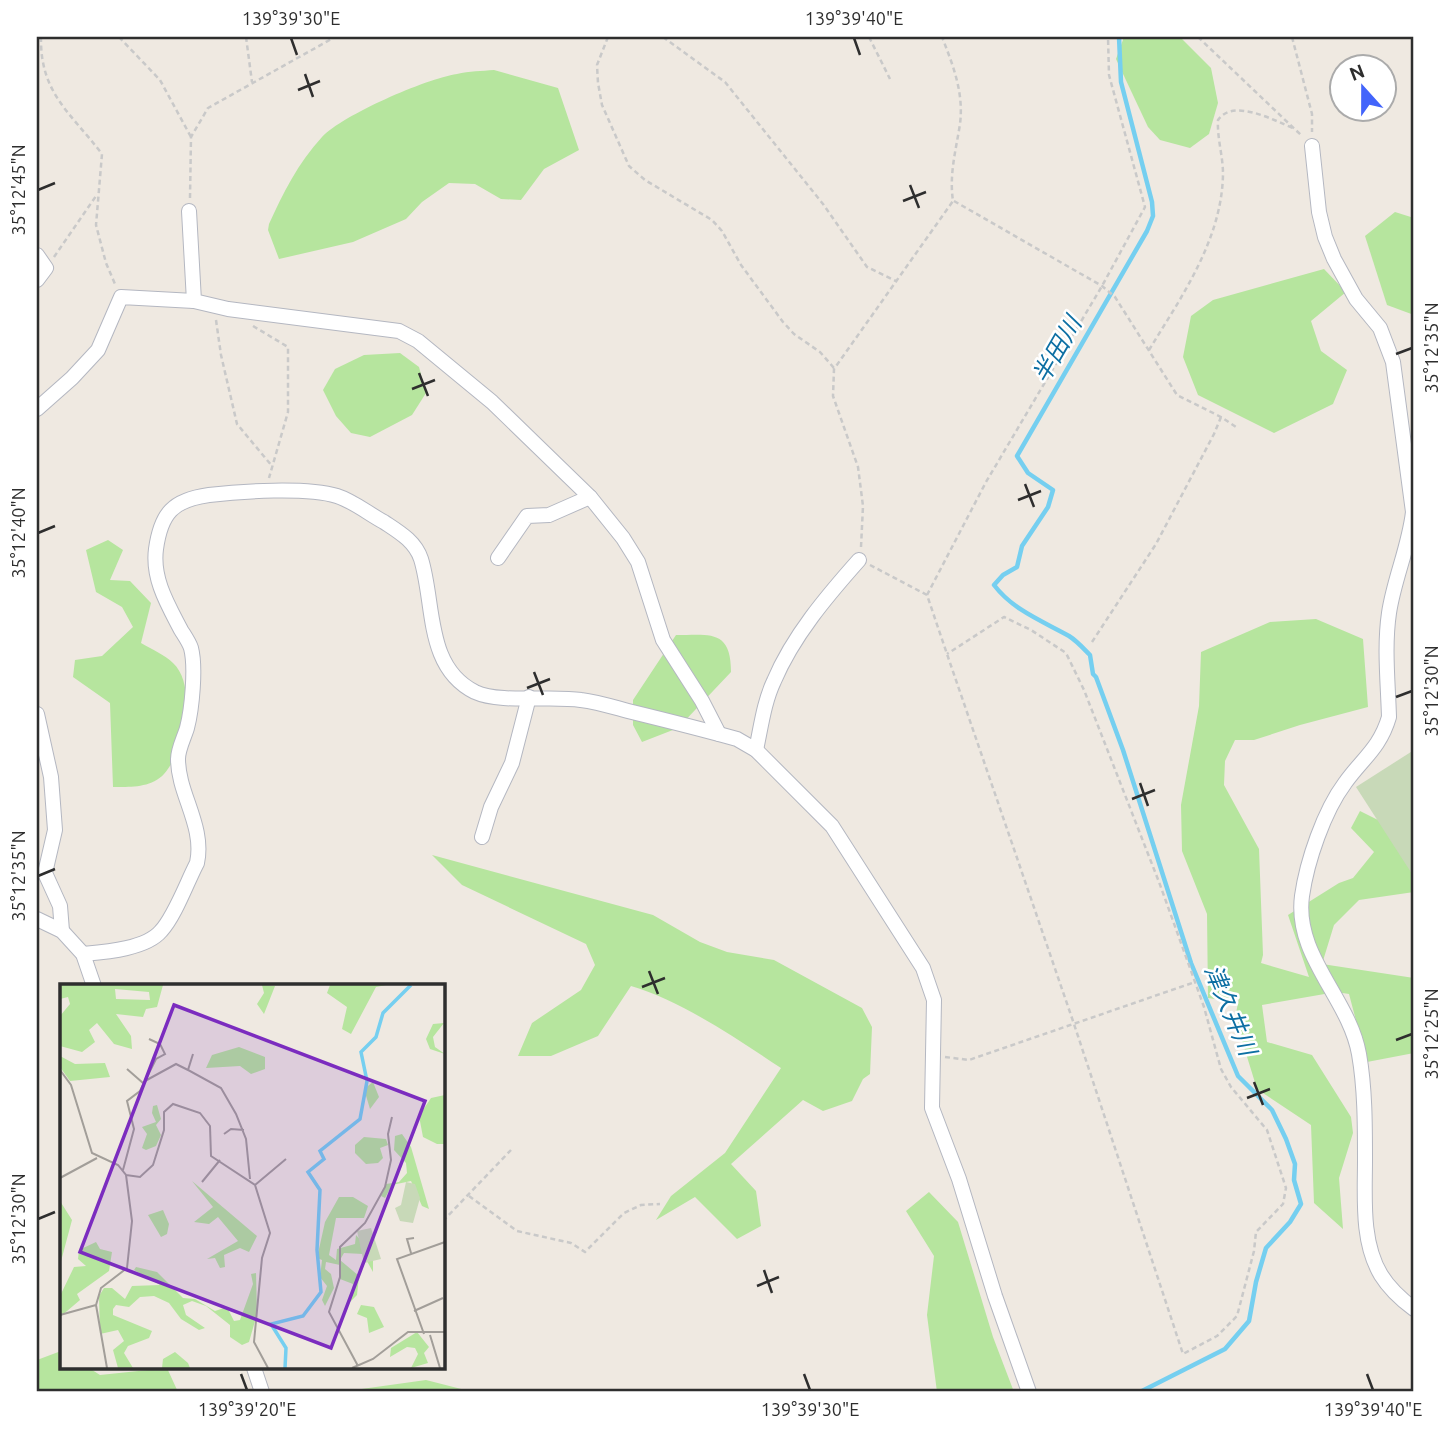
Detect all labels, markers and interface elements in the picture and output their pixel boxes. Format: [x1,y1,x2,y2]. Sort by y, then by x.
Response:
text: 139°39'30"E [242,8,340,28]
text: 139°39'40"E [805,8,903,28]
north arrow [1328,52,1398,122]
text: N [1346,59,1367,85]
text: 35°12'45"N [8,144,28,236]
text: 35°12'35"N [1421,302,1441,394]
water label: 半田川 [1027,309,1088,388]
text: 35°12'40"N [8,487,28,579]
text: 35°12'30"N [1421,645,1441,737]
text: 35°12'35"N [8,830,28,922]
water label: 津久井川 [1199,960,1263,1062]
inset map [60,984,444,1370]
text: 35°12'25"N [1421,988,1441,1080]
text: 35°12'30"N [8,1173,28,1265]
text: 139°39'20"E [198,1399,296,1419]
text: 139°39'30"E [761,1399,859,1419]
text: 139°39'40"E [1324,1399,1422,1419]

